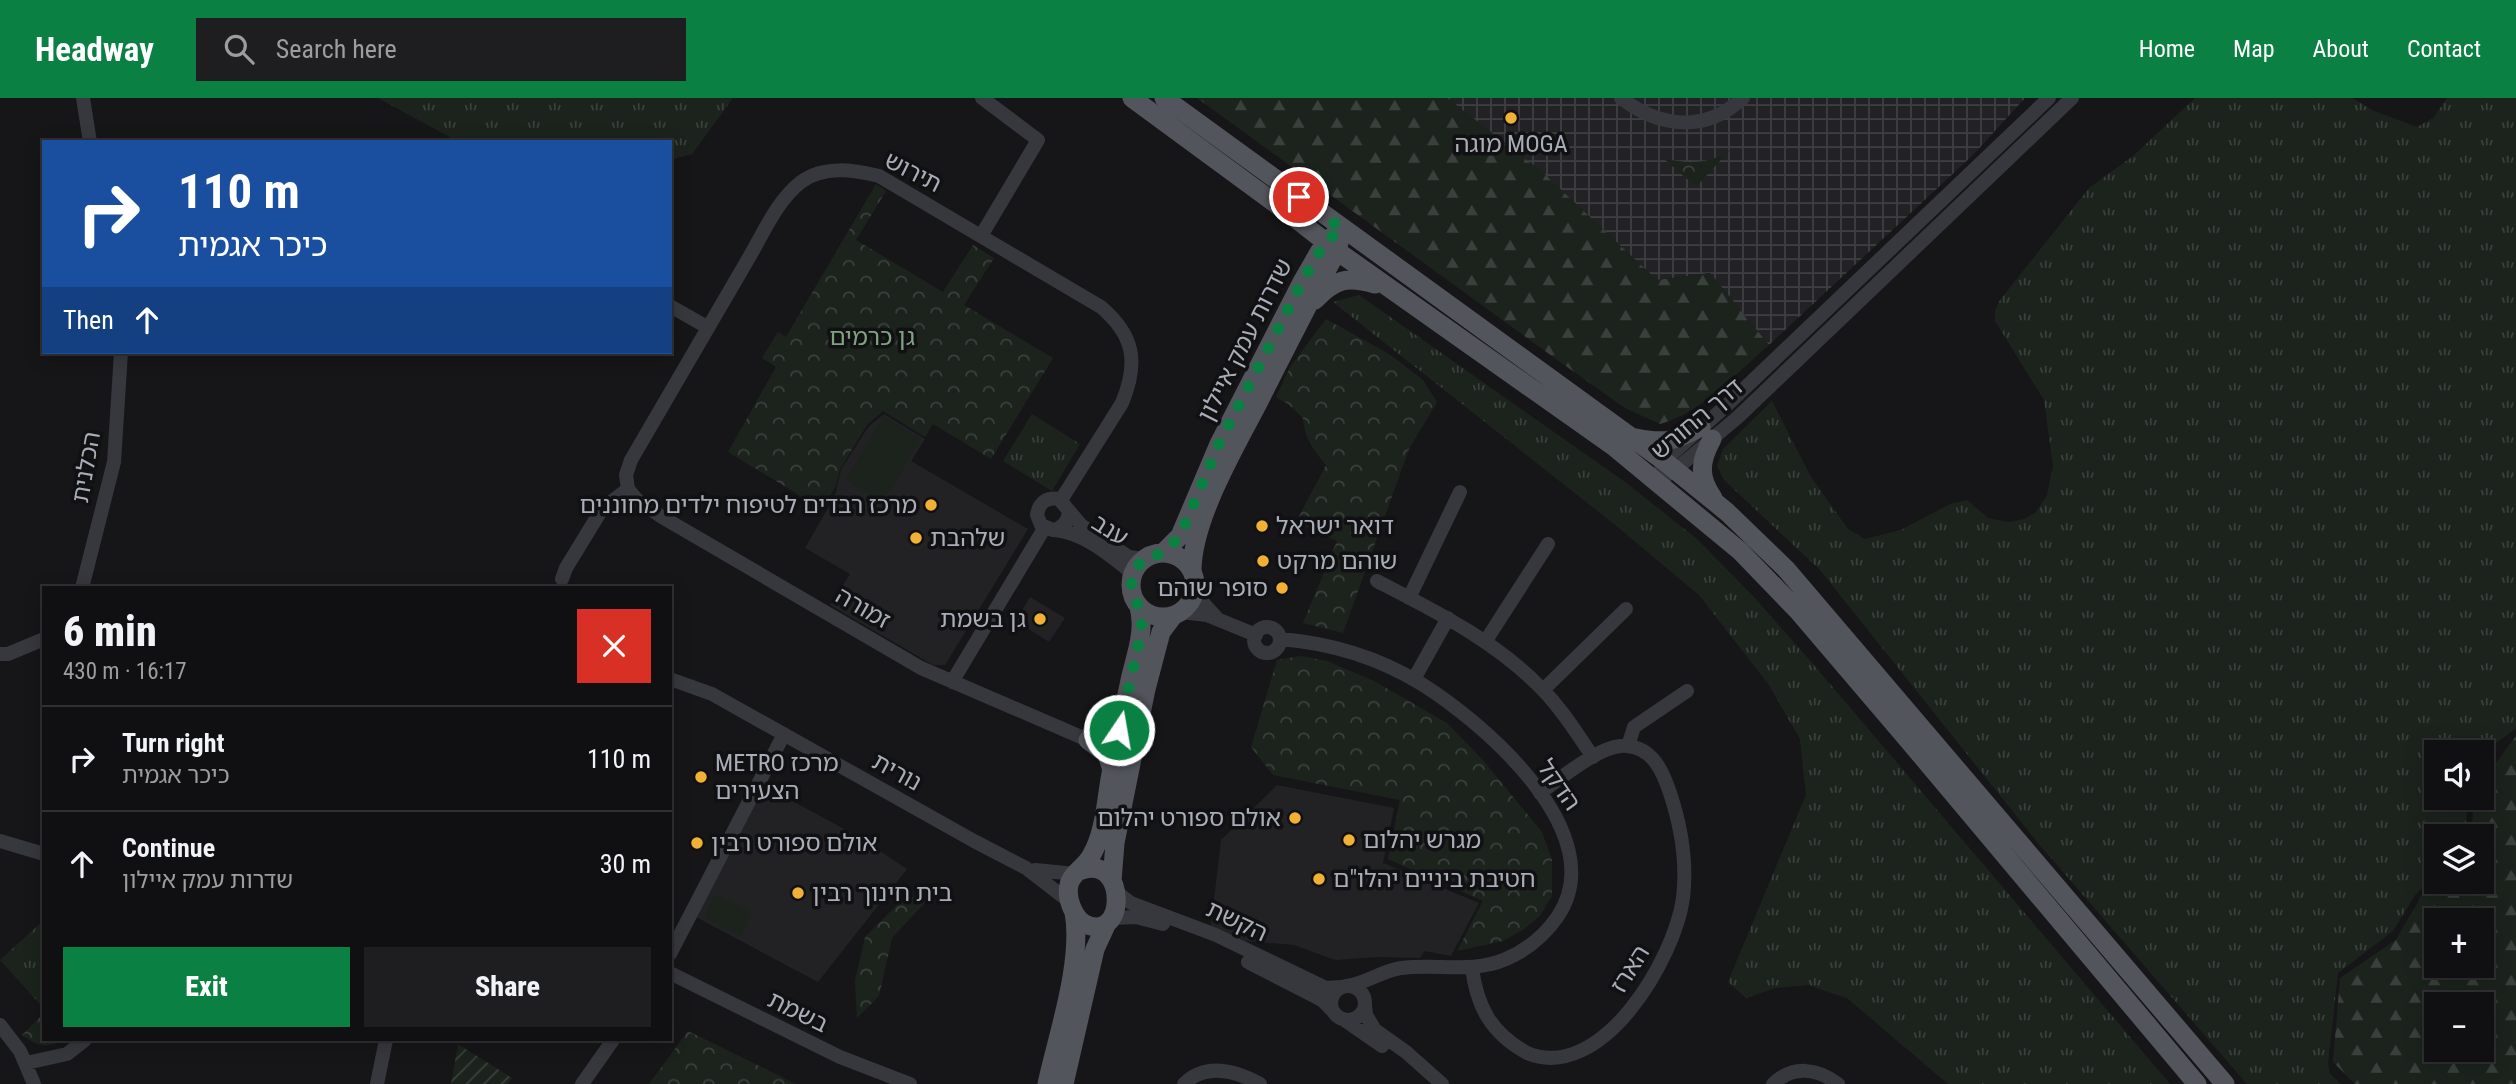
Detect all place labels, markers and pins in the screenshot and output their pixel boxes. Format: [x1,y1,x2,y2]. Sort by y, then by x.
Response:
marker: מוגה MOGA [1503,110,1519,126]
place label: מוגה MOGA [1454,130,1568,158]
pin [1269,167,1329,227]
place label: מרכז רבדים לטיפוח ילדים מחוננים [580,491,917,519]
marker: מרכז רבדים לטיפוח ילדים מחוננים [923,497,939,513]
place label: דואר ישראל [1276,512,1394,540]
marker: דואר ישראל [1254,518,1270,534]
place label: שלהבת [930,524,1005,552]
marker: שלהבת [908,530,924,546]
place label: שוהם מרקט [1277,547,1397,575]
marker: שוהם מרקט [1255,553,1271,569]
place label: סופר שוהם [1157,574,1268,602]
marker: סופר שוהם [1274,580,1290,596]
place label: גן בשמת [940,605,1026,633]
marker: גן בשמת [1032,611,1048,627]
place label: METRO מרכז הצעירים [715,749,839,805]
marker: METRO מרכז הצעירים [693,769,709,785]
place label: אולם ספורט יהלום [1097,804,1281,832]
marker: אולם ספורט יהלום [1287,810,1303,826]
place label: מגרש יהלום [1363,826,1481,854]
place label: אולם ספורט רבין [711,829,877,857]
marker: מגרש יהלום [1341,832,1357,848]
marker: אולם ספורט רבין [689,835,705,851]
place label: חטיבת ביניים יהלו"ם [1333,865,1536,893]
marker: חטיבת ביניים יהלו"ם [1311,871,1327,887]
place label: בית חינוך רבין [812,879,952,907]
marker: בית חינוך רבין [790,885,806,901]

